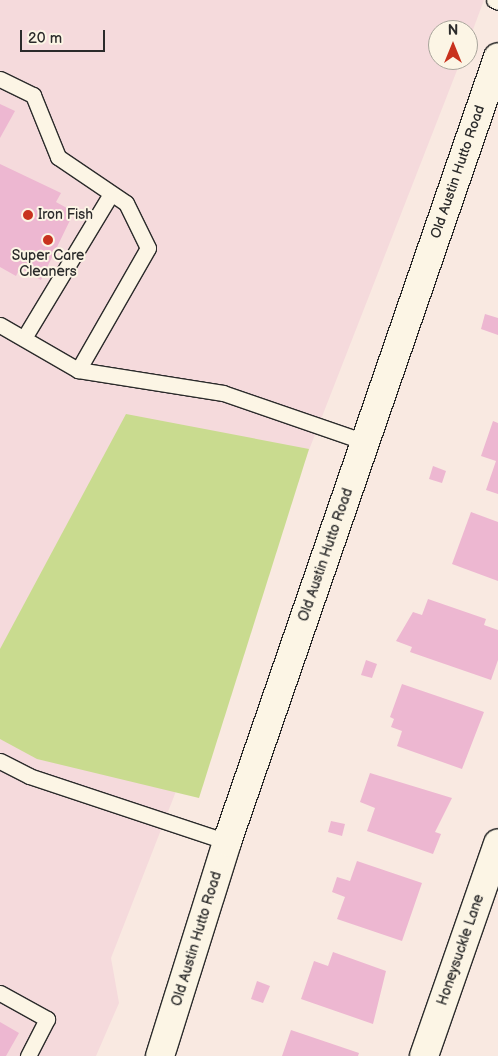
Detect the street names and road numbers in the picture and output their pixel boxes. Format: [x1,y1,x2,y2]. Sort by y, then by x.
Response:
street label: Old Austin Hutto Road [427,103,489,241]
street label: Old Austin Hutto Road [295,486,357,624]
street label: Old Austin Hutto Road [169,870,225,1008]
street label: Honeysuckle Lane [434,892,488,1008]

